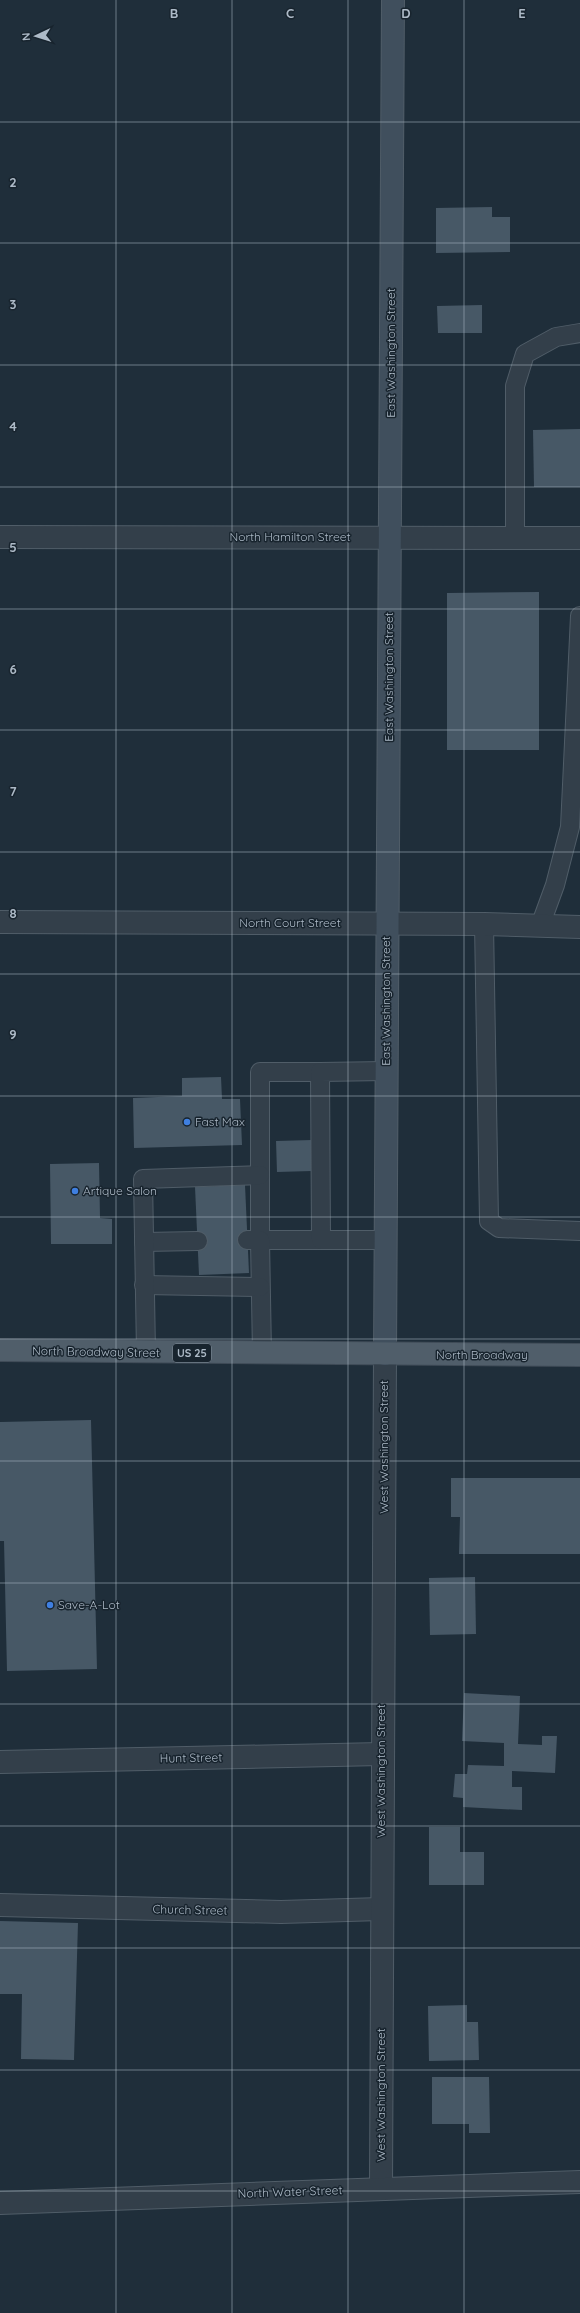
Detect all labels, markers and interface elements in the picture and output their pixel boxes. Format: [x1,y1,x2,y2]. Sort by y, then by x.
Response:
text: B [170,5,178,21]
text: C [286,5,294,21]
text: D [401,5,411,21]
text: E [518,5,526,21]
north arrow [16,16,56,56]
text: N [19,32,33,41]
text: 2 [9,174,17,190]
street label: East Washington Street [383,288,398,418]
text: 3 [10,296,17,312]
text: 4 [9,418,17,434]
street label: North Hamilton Street [229,529,351,544]
text: 5 [9,539,17,555]
street label: East Washington Street [381,612,396,742]
text: 6 [9,661,17,677]
text: 7 [9,783,17,799]
text: 8 [9,905,17,921]
street label: North Court Street [239,915,341,930]
street label: East Washington Street [378,936,393,1066]
text: 9 [9,1026,17,1042]
place label: Fast Max [195,1114,245,1129]
marker: Fast Max [182,1117,192,1127]
place label: Artique Salon [83,1183,157,1198]
marker: Artique Salon [70,1186,80,1196]
street label: North Broadway Street [32,1343,160,1360]
road number: US 25 [173,1344,211,1362]
street label: North Broadway [436,1347,528,1362]
street label: West Washington Street [376,1380,391,1514]
place label: Save-A-Lot [58,1597,120,1612]
marker: Save-A-Lot [45,1600,55,1610]
street label: West Washington Street [373,1704,388,1838]
street label: Hunt Street [160,1749,222,1766]
street label: Church Street [152,1901,228,1918]
street label: West Washington Street [373,2028,388,2162]
street label: North Water Street [237,2182,343,2201]

